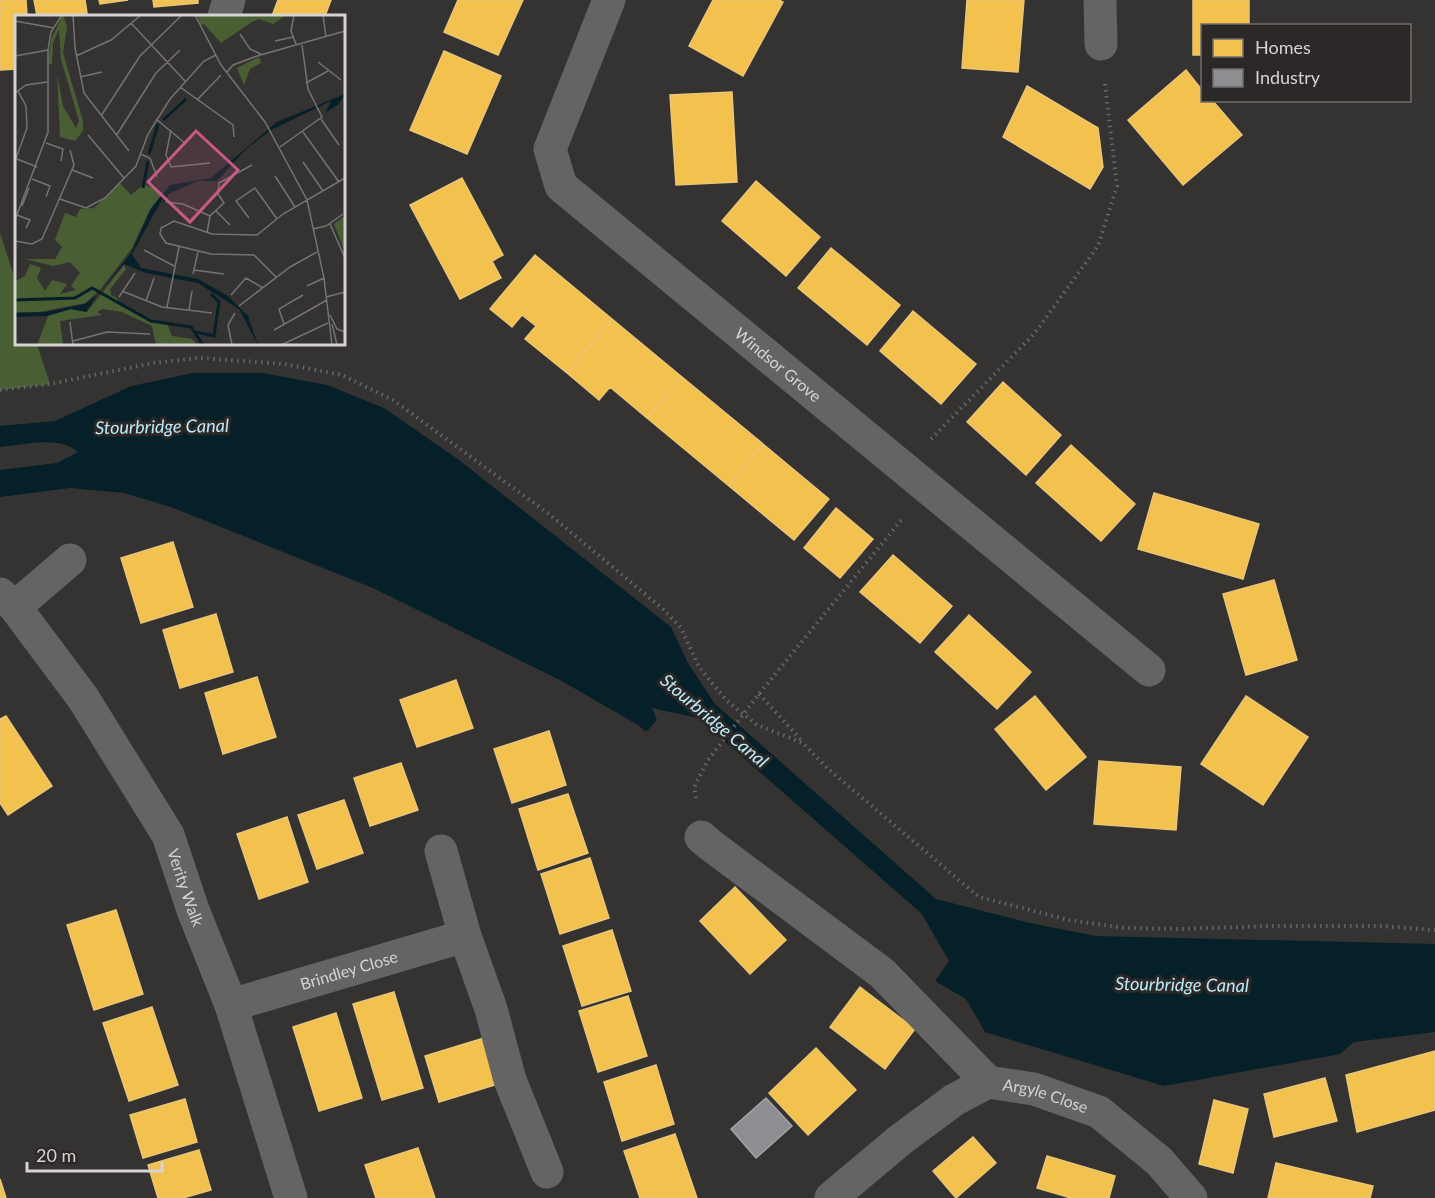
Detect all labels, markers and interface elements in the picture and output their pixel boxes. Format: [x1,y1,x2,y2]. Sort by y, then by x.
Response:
inset map [15,15,345,345]
legend [1201,24,1411,102]
text: Homes [1255,36,1311,58]
text: Industry [1255,66,1321,88]
street label: Windsor Grove [731,323,825,405]
water label: Stourbridge Canal [95,414,229,438]
water label: Stourbridge Canal [656,669,773,772]
street label: Verity Walk [164,846,209,930]
street label: Brindley Close [298,946,400,993]
water label: Stourbridge Canal [1115,972,1249,996]
street label: Argyle Close [1002,1074,1091,1116]
scale bar [27,1135,162,1173]
text: 20 m [36,1144,76,1166]

